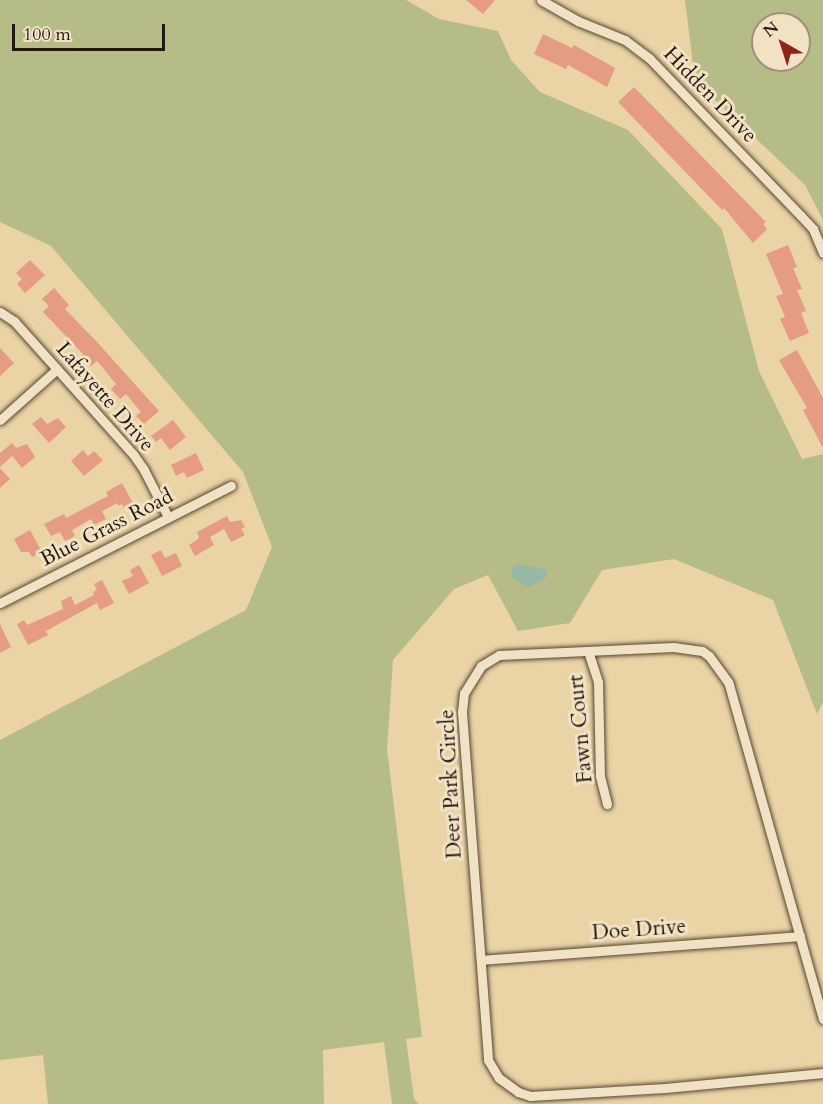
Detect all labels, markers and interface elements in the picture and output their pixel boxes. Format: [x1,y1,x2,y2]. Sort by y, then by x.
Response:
scale bar [15,12,168,50]
north arrow [751,12,811,72]
text: N [759,17,783,42]
text: 100 m [23,22,71,47]
street label: Hidden Drive [658,42,762,148]
street label: Lafayette Drive [51,337,159,457]
street label: Blue Grass Road [36,484,178,572]
street label: Fawn Court [564,674,598,784]
street label: Deer Park Circle [435,709,467,859]
street label: Doe Drive [591,914,687,946]

